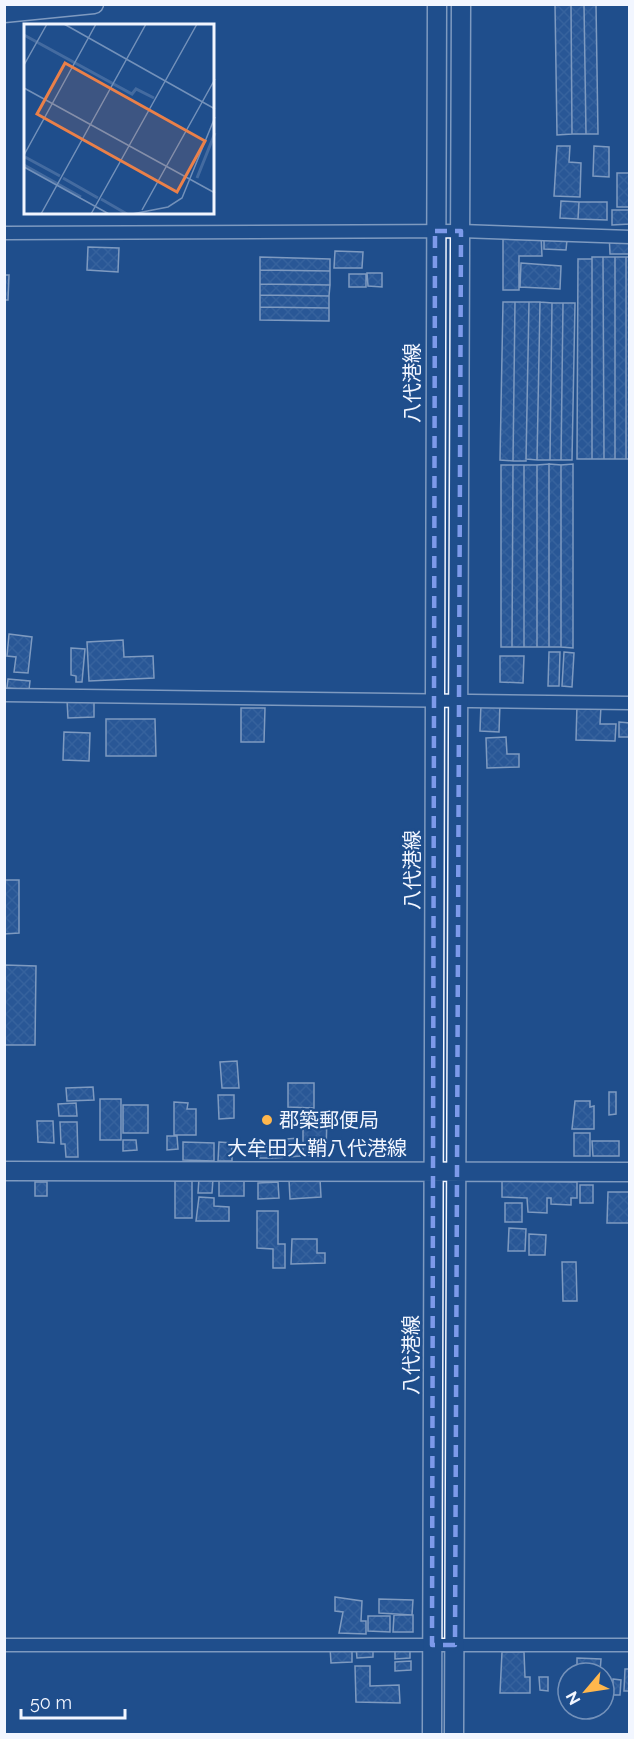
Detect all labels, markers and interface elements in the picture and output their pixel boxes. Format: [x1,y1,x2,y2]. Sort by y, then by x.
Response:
inset map [24,24,214,214]
street label: 八代港線 [400,343,424,423]
street label: 八代港線 [400,830,424,910]
place label: 郡築郵便局 [279,1108,379,1132]
marker: 郡築郵便局 [260,1113,274,1127]
street label: 大牟田大鞘八代港線 [227,1136,407,1160]
street label: 八代港線 [399,1315,423,1395]
north arrow [556,1661,616,1721]
scale bar [21,1682,124,1720]
text: N [562,1688,585,1708]
text: 50 m [30,1692,72,1713]

